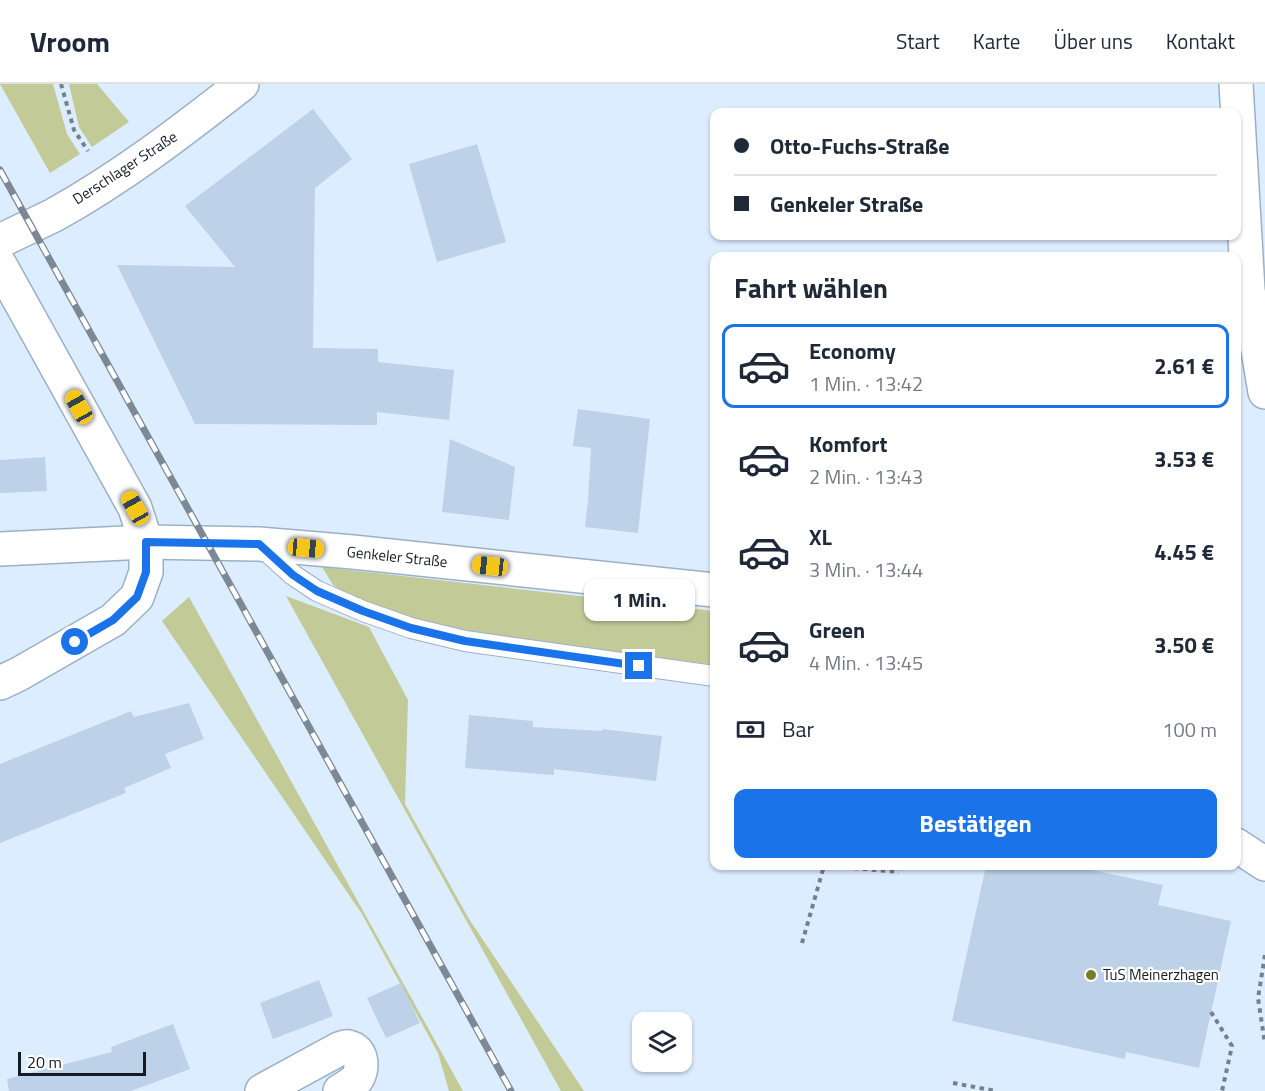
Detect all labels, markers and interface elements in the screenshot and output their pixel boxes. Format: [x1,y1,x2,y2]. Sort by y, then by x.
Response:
text: Vroom [30,20,110,63]
text: Start [896,25,940,57]
text: Karte [973,25,1020,57]
text: Über uns [1053,25,1133,57]
text: Kontakt [1166,25,1235,57]
street label: Derschlager Straße [68,125,182,210]
text: Otto-Fuchs-Straße [770,129,950,163]
text: Genkeler Straße [770,187,923,221]
text: Fahrt wählen [734,267,888,308]
text: Economy [809,334,896,368]
icon: car [737,339,791,393]
text: 2.61 € [1154,349,1214,383]
text: 1 Min. · 13:42 [809,368,923,399]
car [62,387,96,427]
text: Komfort [809,427,888,461]
icon: car [737,432,791,486]
text: 3.53 € [1154,442,1214,476]
text: 2 Min. · 13:43 [809,461,923,492]
car [118,488,152,528]
text: XL [809,520,832,554]
icon: car [737,525,791,579]
text: 4.45 € [1154,535,1214,569]
car [287,537,325,559]
street label: Genkeler Straße [346,540,449,573]
text: 3 Min. · 13:44 [809,554,923,585]
car [471,555,509,577]
callout: 1 Min. [584,579,694,621]
text: 1 Min. [612,584,667,615]
text: Green [809,613,865,647]
icon: car [737,618,791,672]
route start [61,628,88,655]
text: 3.50 € [1154,628,1214,662]
text: 4 Min. · 13:45 [809,647,923,678]
route end [625,652,652,679]
text: Bar [782,712,814,746]
icon: cash [734,713,767,746]
text: 100 m [1162,714,1217,745]
button: Bestätigen [734,789,1217,858]
place label: TuS Meinerzhagen [1103,963,1219,986]
marker: TuS Meinerzhagen [1084,968,1098,982]
map controls [632,1012,692,1072]
button: layers [632,1012,692,1072]
scale bar [18,1049,146,1076]
text: 20 m [27,1050,62,1074]

